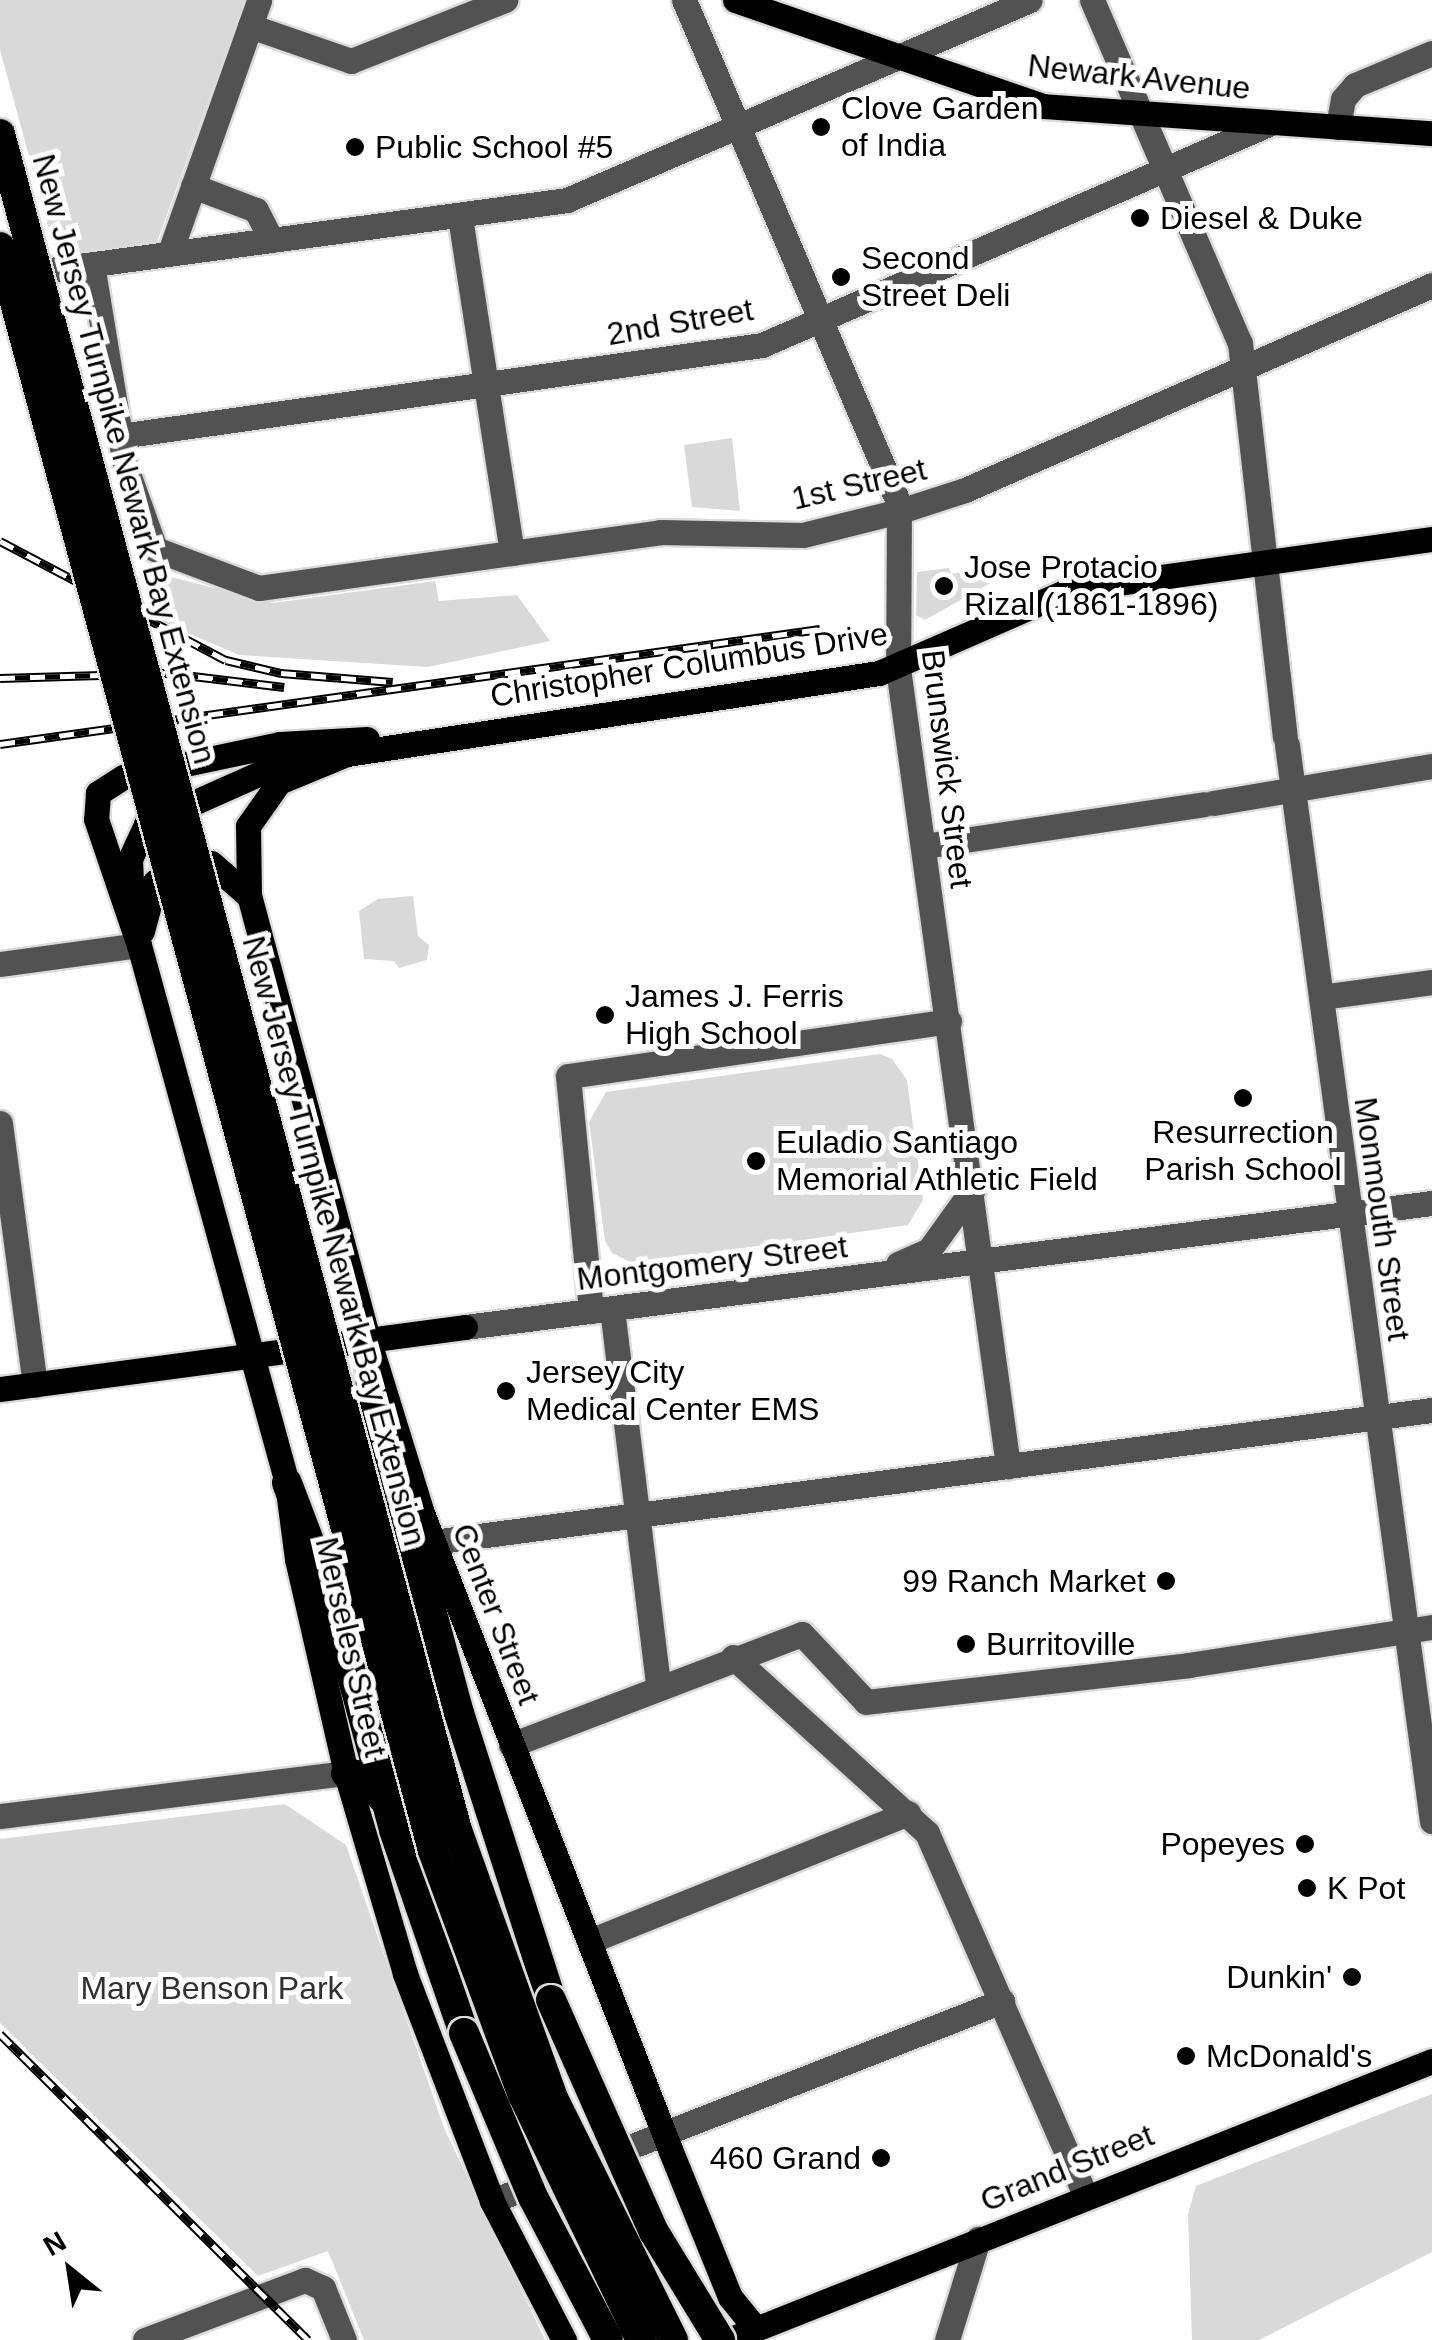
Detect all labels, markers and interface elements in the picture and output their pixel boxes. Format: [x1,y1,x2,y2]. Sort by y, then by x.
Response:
street label: Newark Avenue [1025,46,1253,108]
place label: Clove Garden of India [841,90,1038,165]
marker: Clove Garden of India [810,116,832,138]
place label: Public School #5 [375,128,613,166]
marker: Public School #5 [344,136,366,158]
street label: New Jersey Turnpike Newark Bay Extension [24,150,224,768]
place label: Diesel & Duke [1160,199,1363,237]
marker: Diesel & Duke [1129,207,1151,229]
place label: Second Street Deli [861,240,1010,315]
marker: Second Street Deli [830,266,852,288]
street label: 2nd Street [604,290,756,354]
street label: 1st Street [788,450,930,518]
place label: Jose Protacio Rizal (1861-1896) [964,549,1218,624]
marker: Jose Protacio Rizal (1861-1896) [933,575,955,597]
street label: Christopher Columbus Drive [488,615,890,715]
street label: Brunswick Street [913,648,981,890]
street label: New Jersey Turnpike Newark Bay Extension [234,932,434,1550]
place label: James J. Ferris High School [625,978,844,1053]
marker: James J. Ferris High School [594,1004,616,1026]
marker: Resurrection Parish School [1232,1087,1254,1109]
street label: Monmouth Street [1346,1095,1418,1343]
place label: Resurrection Parish School [1144,1114,1342,1189]
place label: Euladio Santiago Memorial Athletic Field [776,1124,1100,1199]
marker: Euladio Santiago Memorial Athletic Field [745,1150,767,1172]
street label: Montgomery Street [575,1227,849,1299]
place label: Jersey City Medical Center EMS [526,1354,819,1429]
marker: Jersey City Medical Center EMS [495,1380,517,1402]
street label: Center Street [444,1518,548,1710]
street label: Merseles Street [307,1534,395,1760]
place label: 99 Ranch Market [902,1562,1146,1600]
marker: 99 Ranch Market [1155,1570,1177,1592]
place label: Burritoville [986,1625,1135,1663]
marker: Burritoville [955,1633,977,1655]
place label: Popeyes [1160,1825,1285,1863]
marker: Popeyes [1294,1833,1316,1855]
place label: K Pot [1327,1869,1405,1907]
marker: K Pot [1296,1877,1318,1899]
place label: Dunkin' [1226,1958,1332,1996]
marker: Dunkin' [1341,1966,1363,1988]
park label: Mary Benson Park [80,1969,344,2007]
place label: McDonald's [1206,2037,1372,2075]
marker: McDonald's [1175,2045,1197,2067]
street label: Grand Street [975,2116,1159,2220]
place label: 460 Grand [710,2139,861,2177]
marker: 460 Grand [870,2147,892,2169]
north arrow [20,2220,120,2320]
text: N [38,2225,71,2262]

